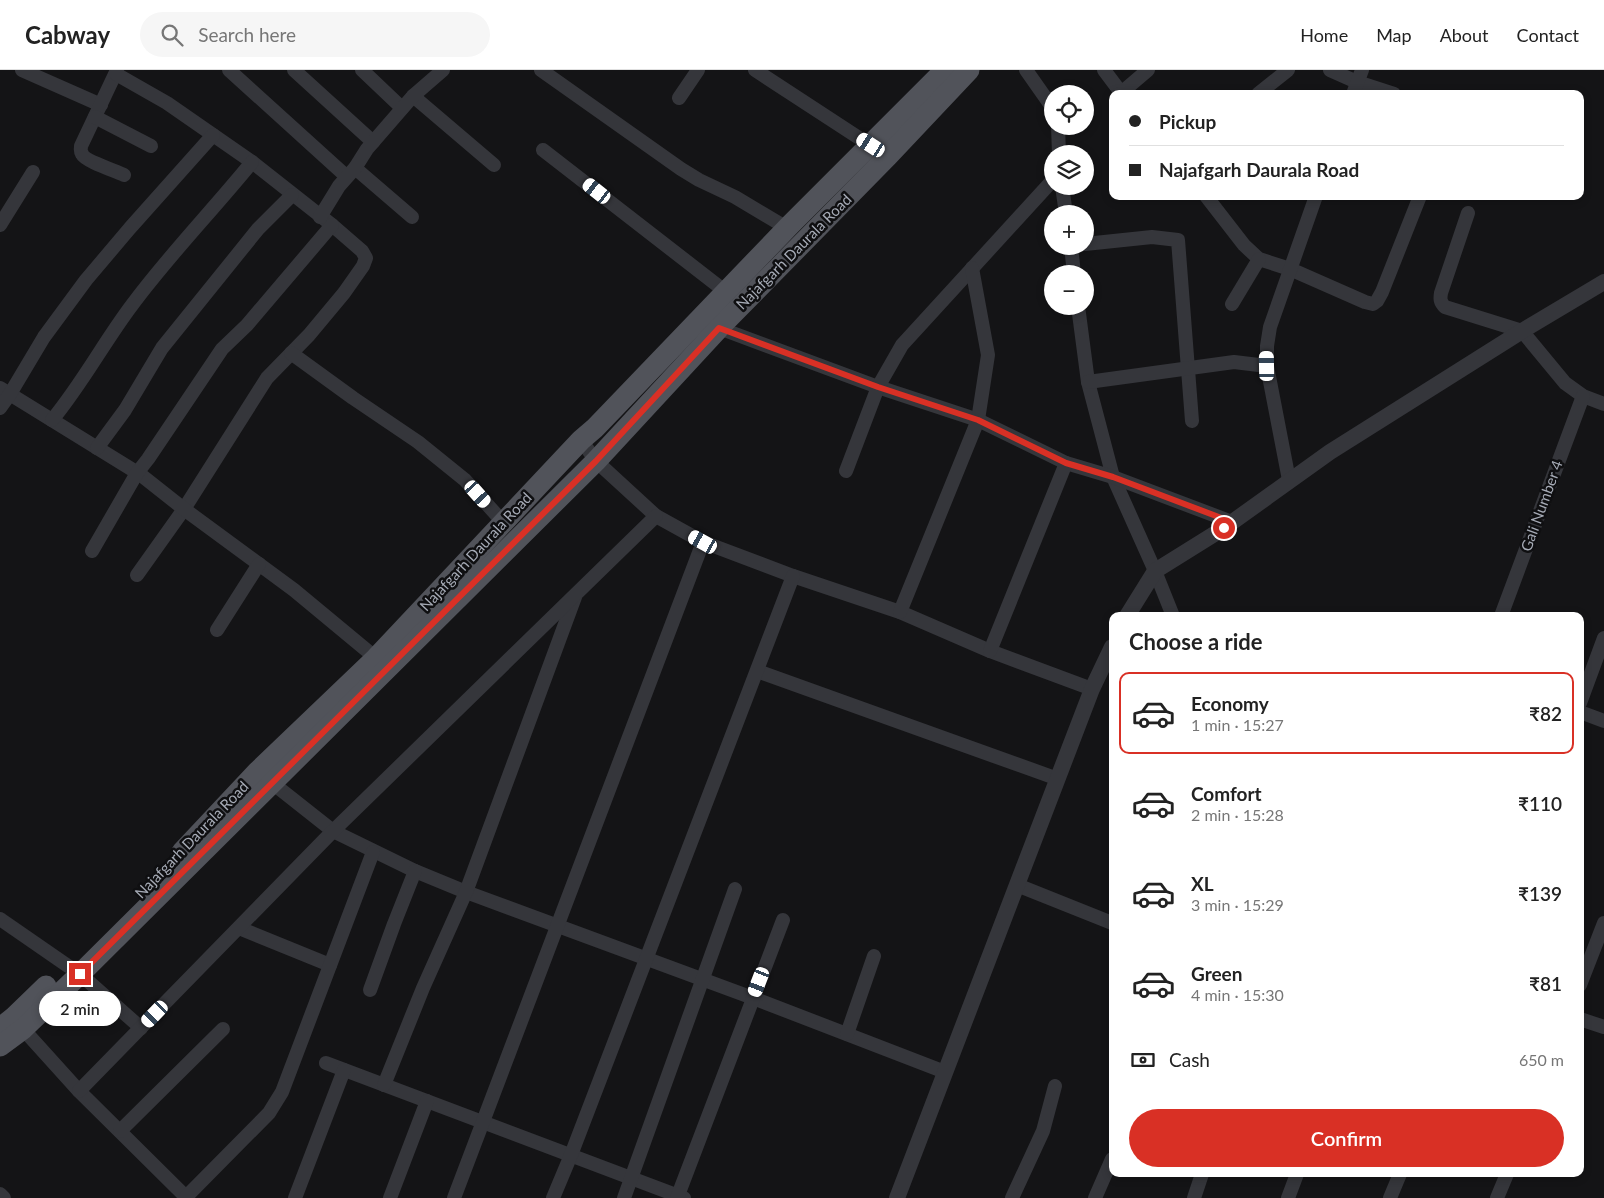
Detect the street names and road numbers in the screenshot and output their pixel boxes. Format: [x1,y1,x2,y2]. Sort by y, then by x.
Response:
street label: Najafgarh Daurala Road [732,190,855,313]
street label: Gali Number 4 [1516,457,1566,554]
street label: Najafgarh Daurala Road [416,488,535,614]
street label: Najafgarh Daurala Road [131,777,252,902]

